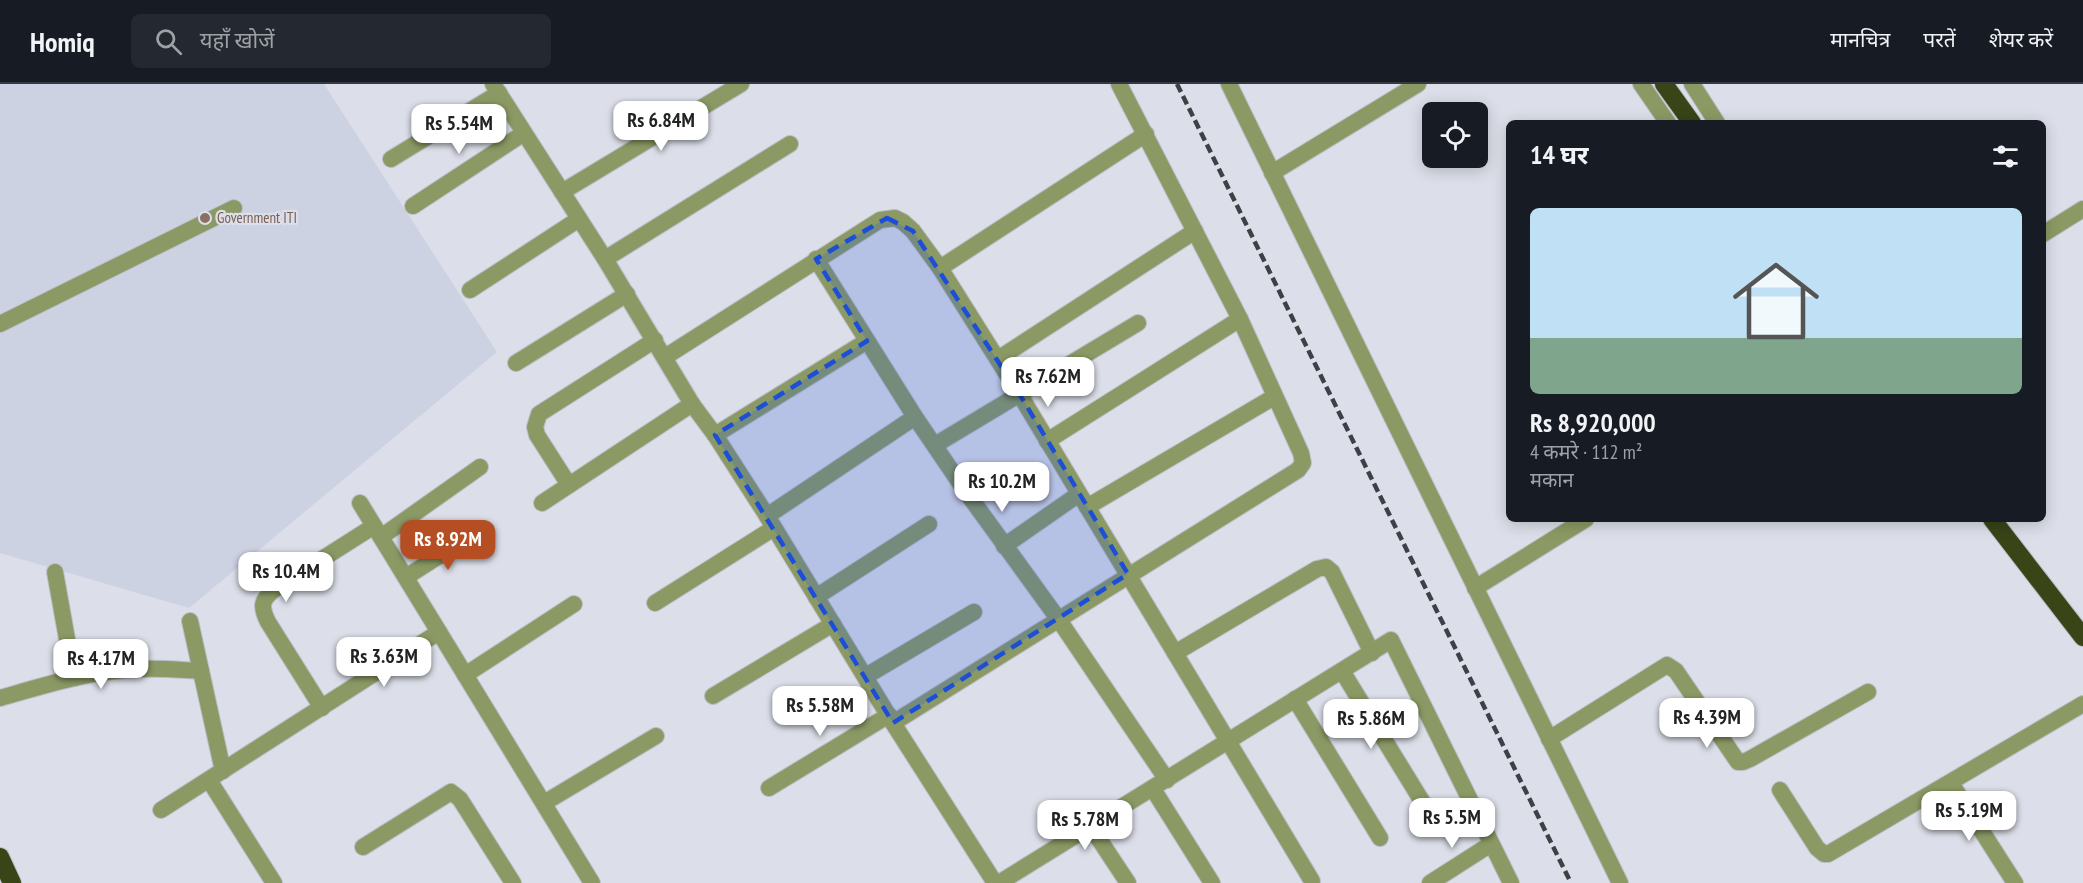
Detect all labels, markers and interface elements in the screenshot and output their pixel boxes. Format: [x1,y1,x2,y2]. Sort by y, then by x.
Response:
search box [131,14,551,68]
text: Homiq [30,23,95,60]
icon: search [152,25,185,58]
text: यहाँ खोजें [200,26,274,54]
text: मानचित्र [1830,26,1890,53]
text: परतें [1923,26,1956,53]
text: शेयर करें [1989,26,2053,53]
pin: Rs 6.84M [599,101,723,152]
map controls [1422,102,1488,168]
button: locate [1422,102,1488,168]
pin: Rs 5.54M [397,104,521,155]
text: Rs 6.84M [627,107,695,133]
text: Rs 5.54M [425,110,493,136]
text: 14 घर [1530,138,1589,171]
icon: filters [1989,140,2022,173]
place label: Government ITI [217,208,297,227]
marker: Government ITI [198,211,212,225]
icon: home [1722,247,1830,355]
pin: Rs 7.62M [986,357,1110,408]
text: Rs 7.62M [1015,363,1081,389]
text: Rs 8,920,000 [1530,406,1656,439]
text: 4 कमरे · 112 m² [1530,439,1642,465]
pin: Rs 10.2M [940,462,1064,513]
text: मकान [1530,467,1574,493]
text: Rs 10.2M [968,468,1036,494]
pin: Rs 8.92M [386,520,510,571]
text: Rs 8.92M [414,526,482,552]
pin: Rs 10.4M [224,552,348,603]
text: Rs 10.4M [252,558,320,584]
pin: Rs 3.63M [322,637,446,688]
pin: Rs 4.17M [39,639,163,690]
text: Rs 3.63M [350,643,418,669]
text: Rs 4.17M [67,645,135,671]
pin: Rs 5.58M [758,686,882,737]
text: Rs 5.58M [786,692,854,718]
pin: Rs 4.39M [1645,698,1769,749]
pin: Rs 5.86M [1309,699,1433,750]
text: Rs 4.39M [1673,704,1741,730]
text: Rs 5.86M [1337,705,1405,731]
pin: Rs 5.19M [1907,791,2031,842]
text: Rs 5.19M [1935,797,2003,823]
pin: Rs 5.5M [1397,798,1507,849]
pin: Rs 5.78M [1023,800,1147,851]
text: Rs 5.5M [1423,804,1481,830]
text: Rs 5.78M [1051,806,1119,832]

